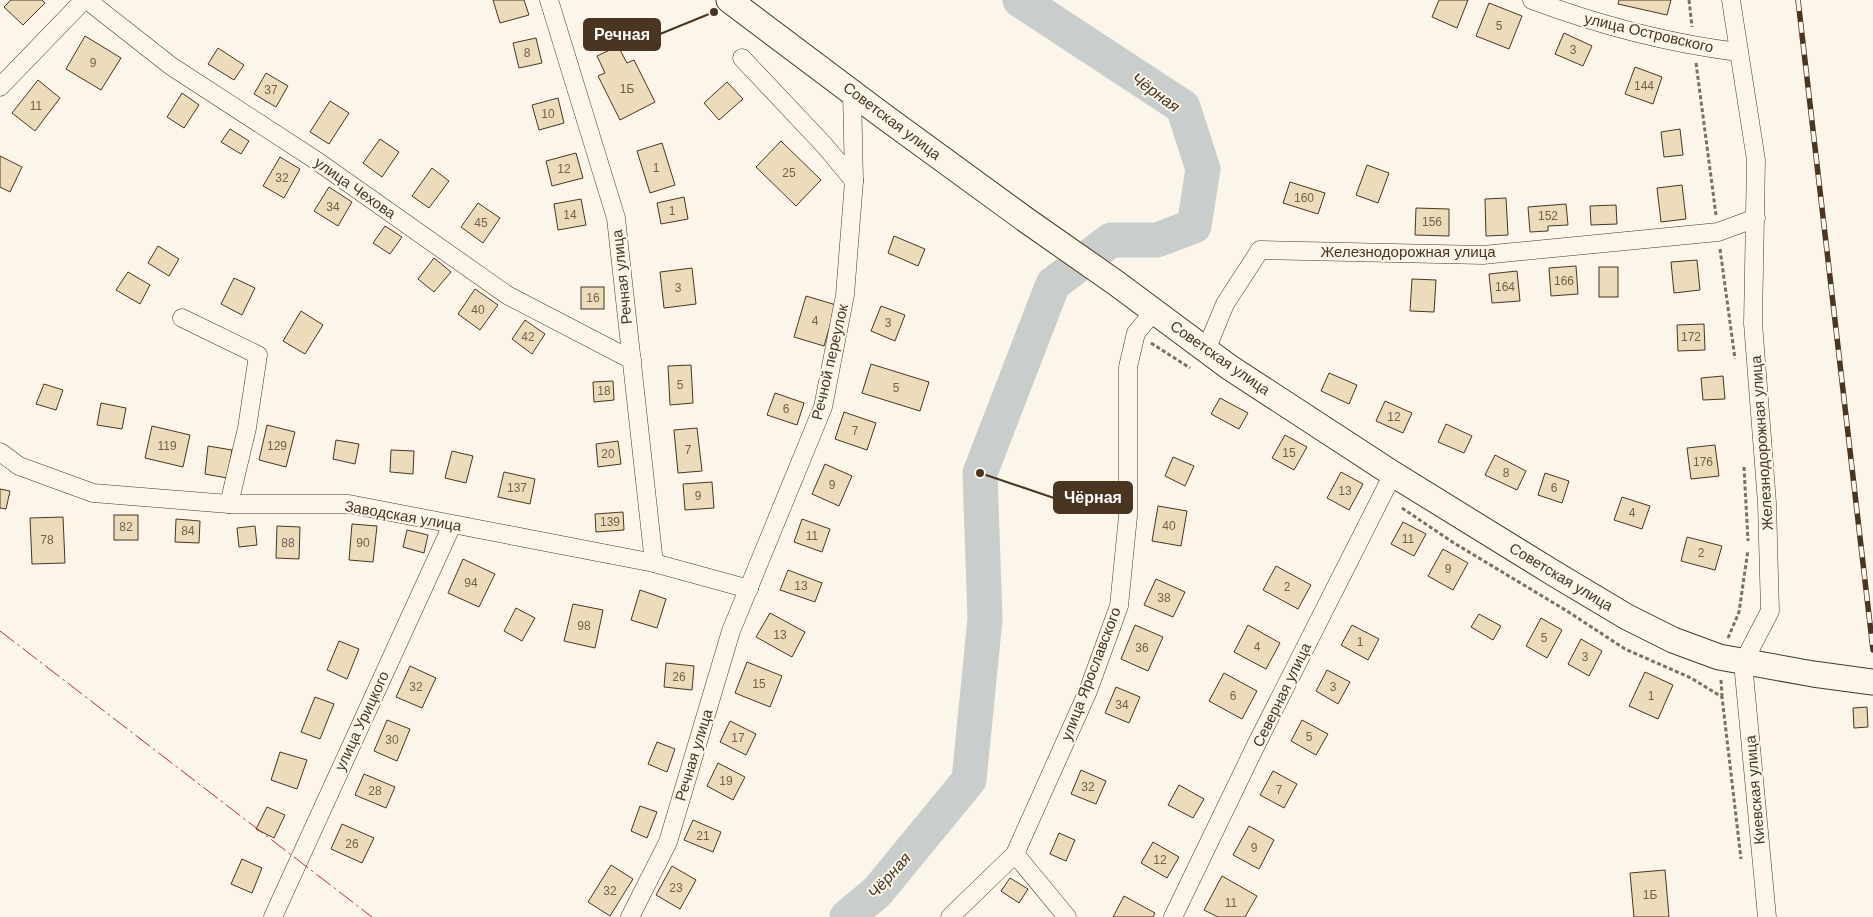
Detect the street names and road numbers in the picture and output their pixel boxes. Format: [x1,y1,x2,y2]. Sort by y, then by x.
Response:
street label: улица Островского [1583,9,1715,56]
street label: Советская улица [840,78,945,163]
street label: улица Чехова [311,153,400,222]
street label: Речная улица [608,228,635,325]
street label: Железнодорожная улица [1320,243,1496,260]
street label: Речной переулок [808,302,851,421]
street label: Советская улица [1167,317,1274,399]
street label: Железнодорожная улица [1747,354,1776,531]
street label: Заводская улица [343,497,463,534]
street label: Советская улица [1506,539,1617,615]
street label: улица Ярославского [1057,605,1124,743]
street label: Северная улица [1249,639,1314,750]
street label: улица Урицкого [331,668,392,773]
street label: Речная улица [671,706,716,803]
street label: Киевская улица [1741,734,1768,845]

